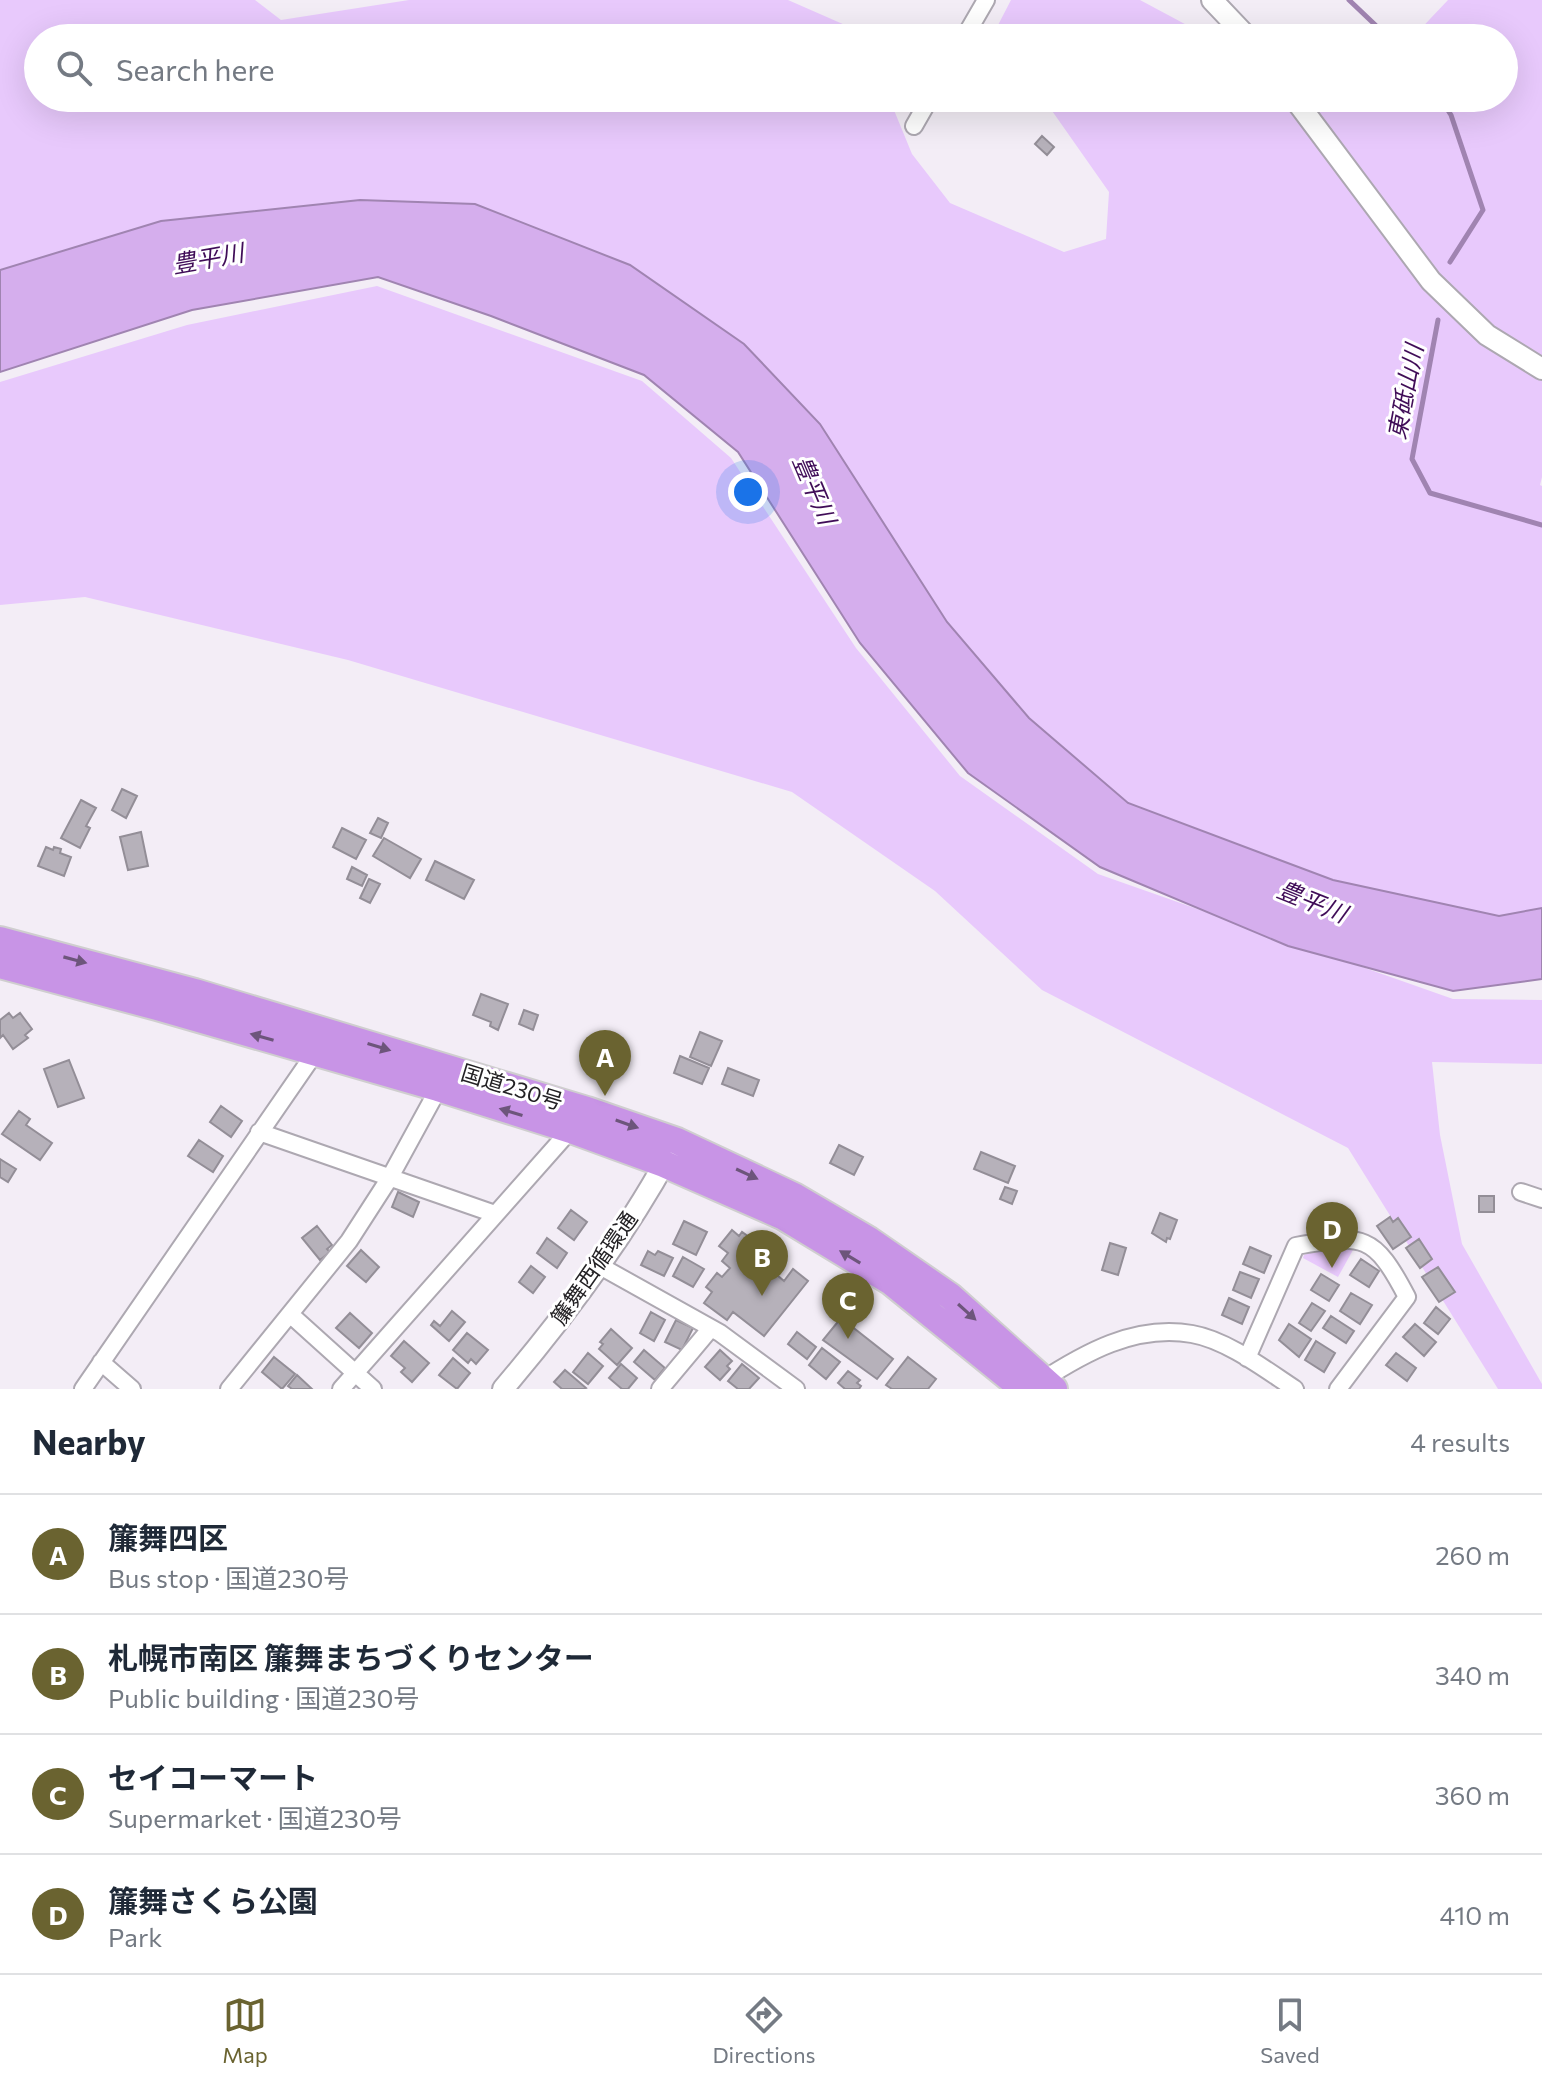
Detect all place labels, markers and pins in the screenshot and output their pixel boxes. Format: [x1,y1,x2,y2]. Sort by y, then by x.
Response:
pin: A [579,1030,631,1096]
pin: D [1306,1202,1358,1268]
pin: B [736,1230,788,1296]
pin: C [822,1273,874,1339]

